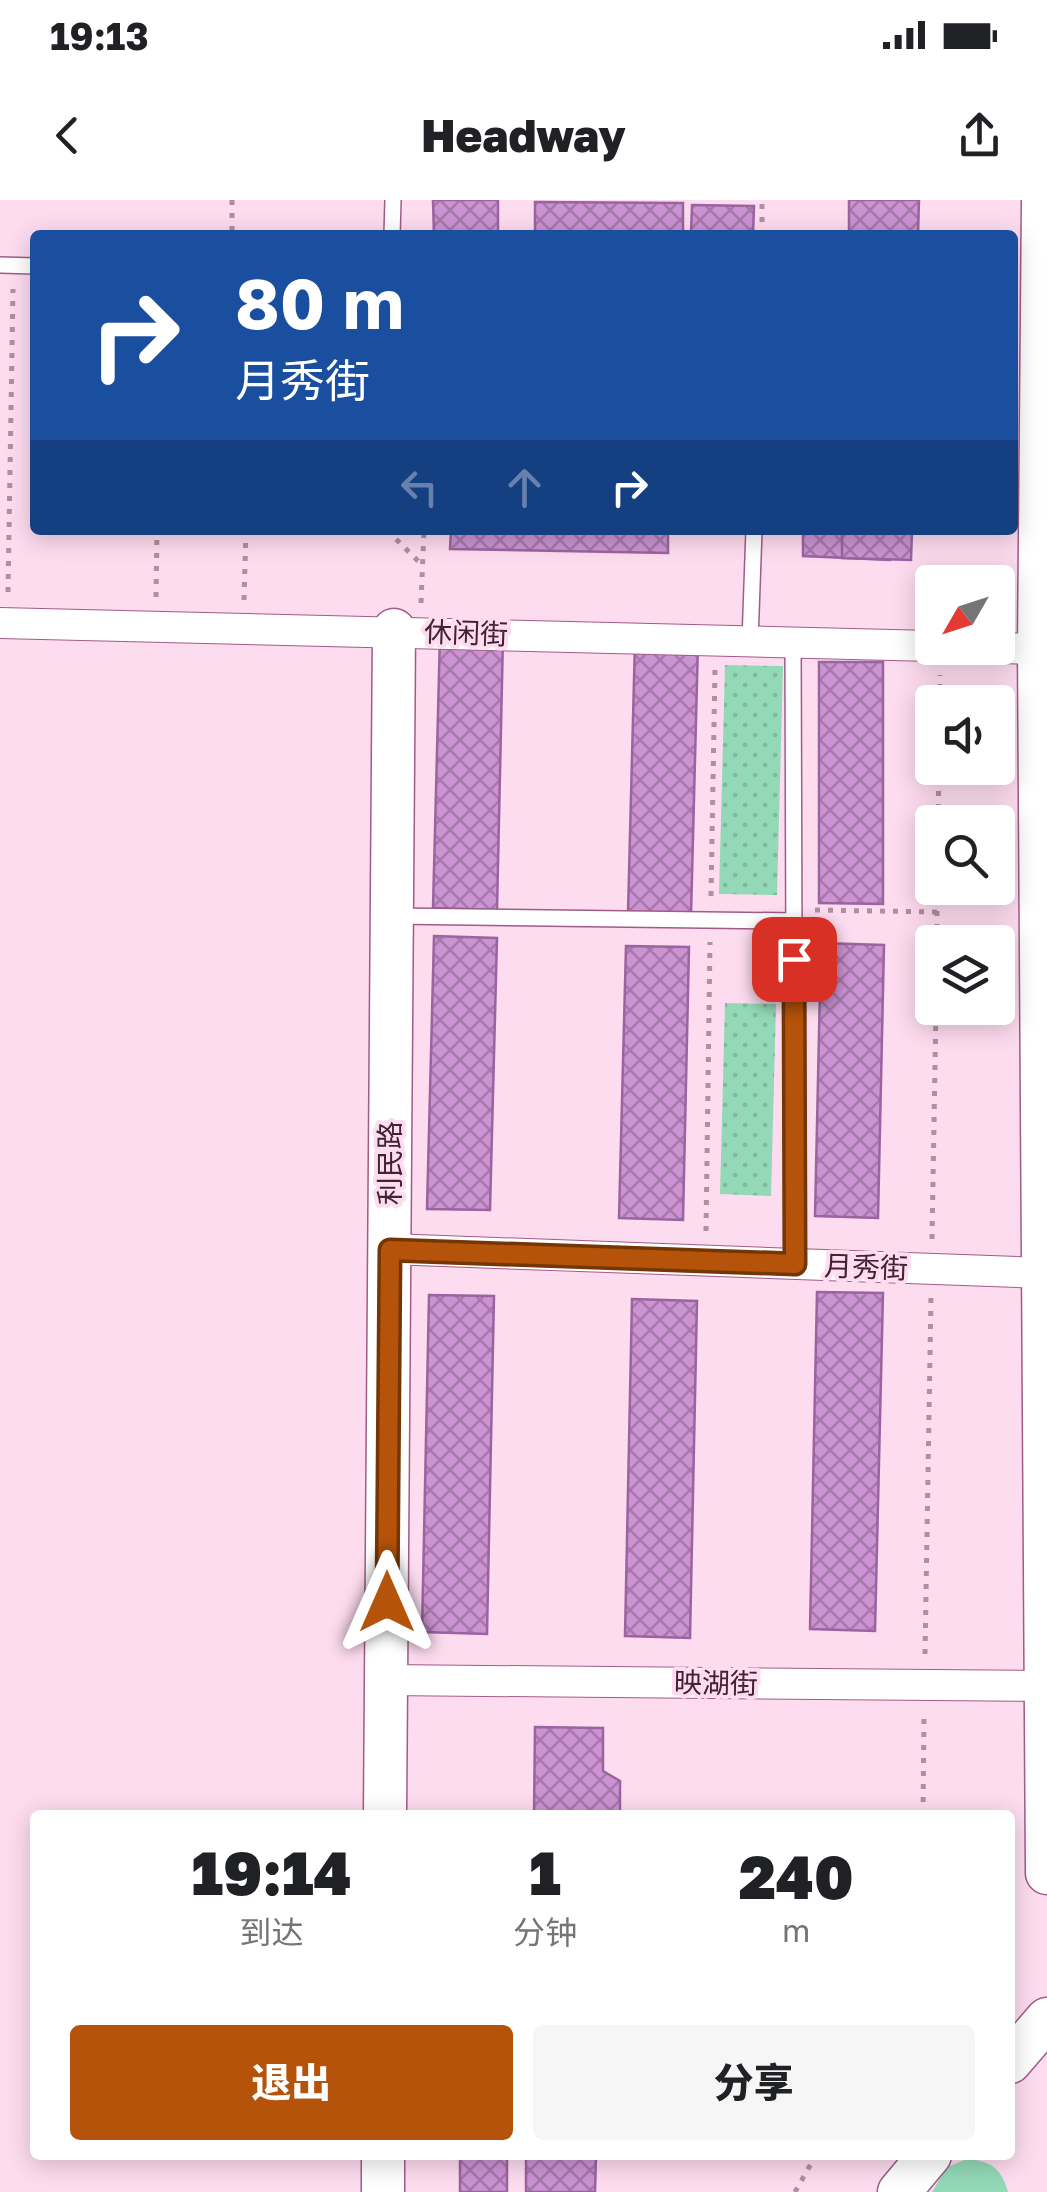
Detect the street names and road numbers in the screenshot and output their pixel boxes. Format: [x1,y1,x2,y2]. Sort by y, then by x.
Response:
street label: 休闲街 [423,615,509,650]
street label: 利民路 [373,1121,406,1205]
street label: 月秀街 [823,1249,909,1284]
street label: 映湖街 [674,1665,758,1700]

